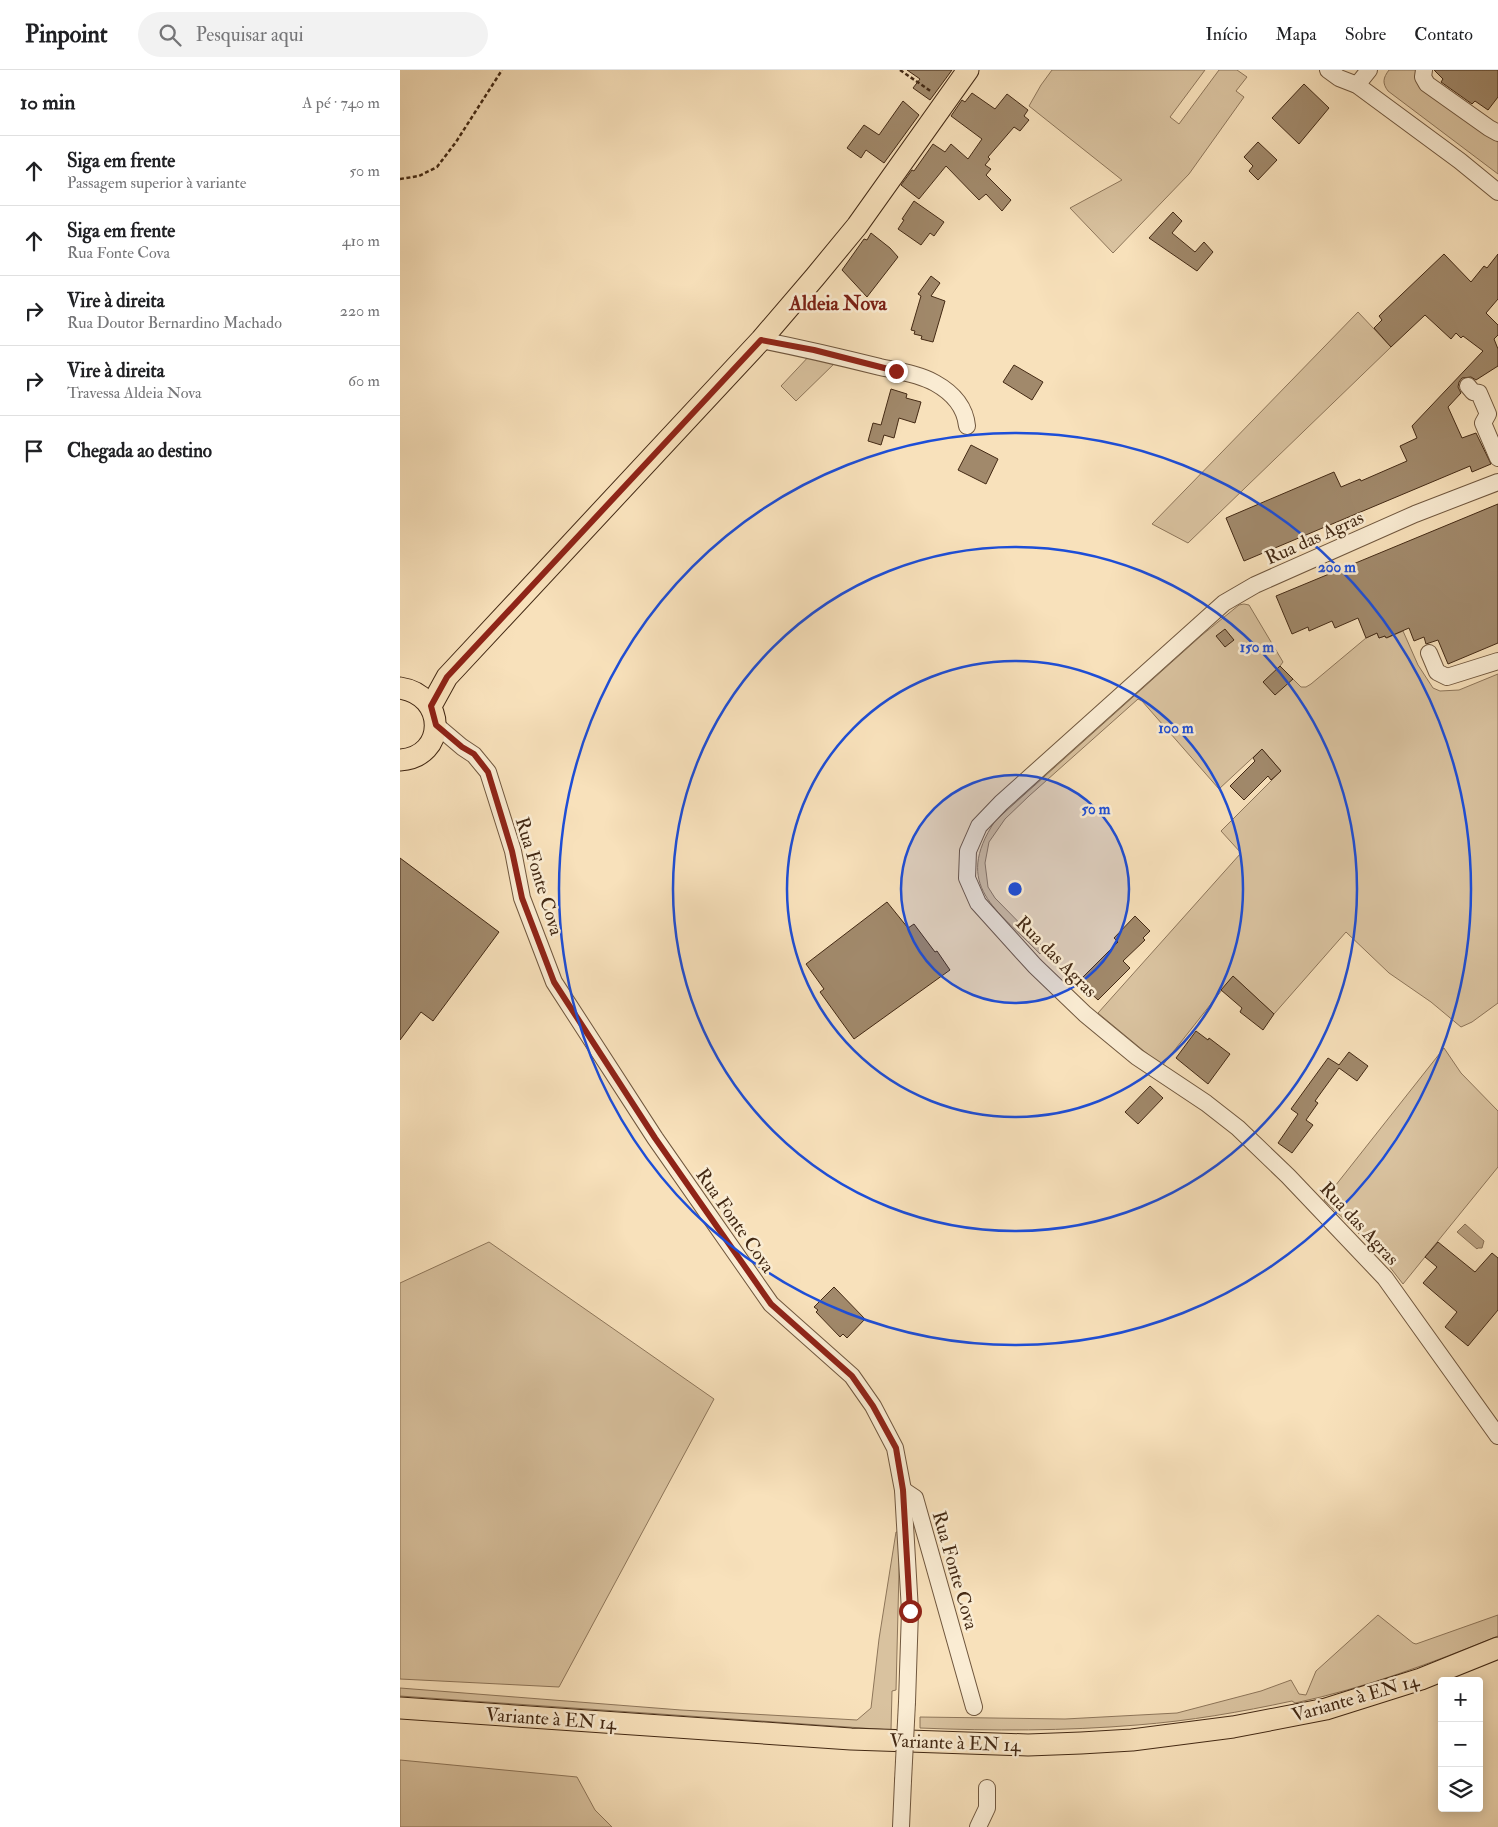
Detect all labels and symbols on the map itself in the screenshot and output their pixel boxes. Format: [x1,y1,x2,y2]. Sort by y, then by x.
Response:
district label: Aldeia Nova [788,291,887,316]
route end [885,360,908,383]
street label: Rua das Agras [1261,505,1368,570]
text: 200 m [1318,558,1356,577]
text: 150 m [1240,638,1274,657]
text: 100 m [1158,719,1194,738]
text: 50 m [1082,800,1111,819]
street label: Rua Fonte Cova [510,814,568,938]
centre of rings [1006,880,1024,898]
street label: Rua das Agras [1010,911,1102,1003]
street label: Rua Fonte Cova [690,1164,780,1278]
street label: Rua das Agras [1314,1177,1404,1270]
street label: Rua Fonte Cova [927,1508,983,1633]
route start [899,1600,922,1623]
street label: Variante à EN 14 [1289,1668,1422,1728]
street label: Variante à EN 14 [485,1702,618,1736]
street label: Variante à EN 14 [889,1729,1022,1757]

